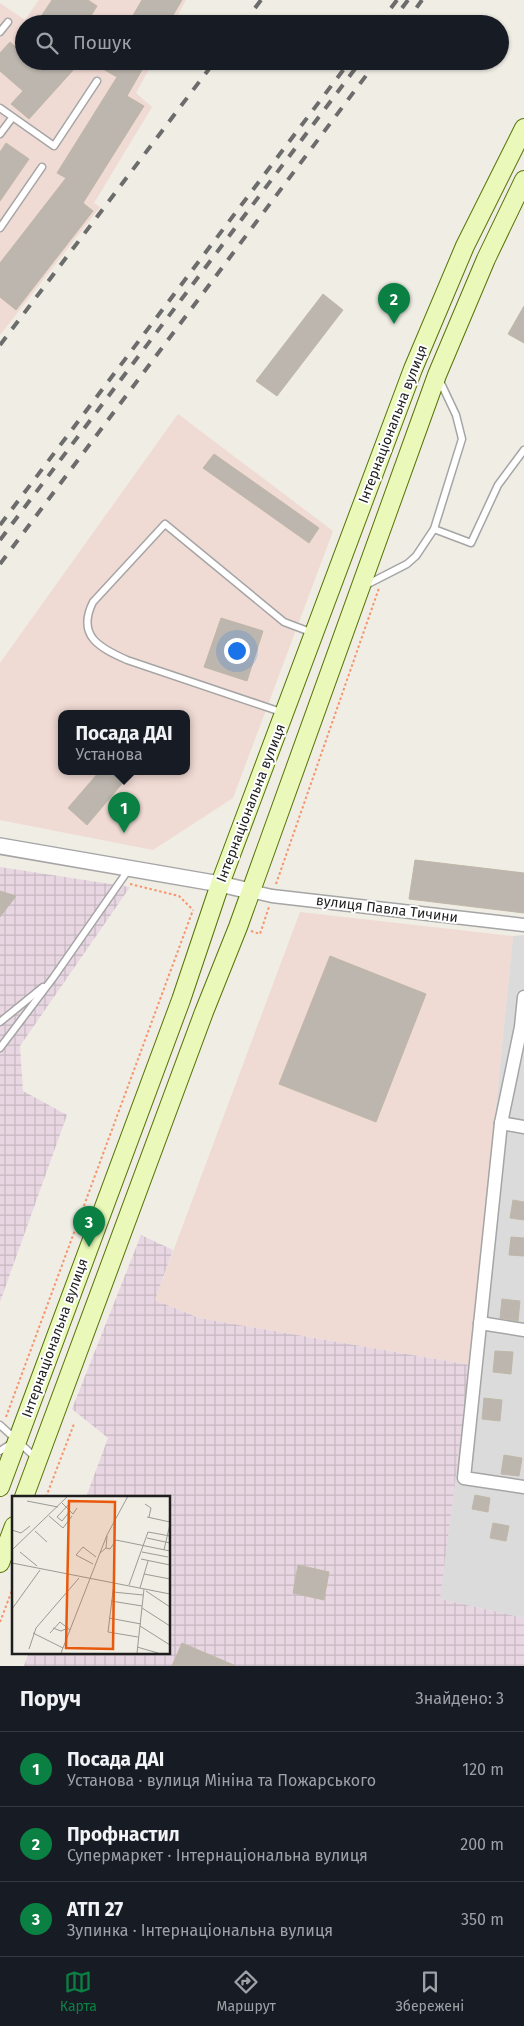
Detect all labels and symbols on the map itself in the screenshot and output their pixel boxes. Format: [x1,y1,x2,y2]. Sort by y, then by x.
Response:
pin: 2 [378,283,410,324]
street label: Інтернаціональна вулиця [355,342,431,506]
your location [224,638,250,664]
street label: Інтернаціональна вулиця [213,721,289,885]
pin: 1 [108,792,140,833]
street label: вулиця Павла Тичини [315,892,459,926]
pin: 3 [73,1206,105,1247]
street label: Інтернаціональна вулиця [18,1256,92,1420]
inset map [12,1496,170,1654]

